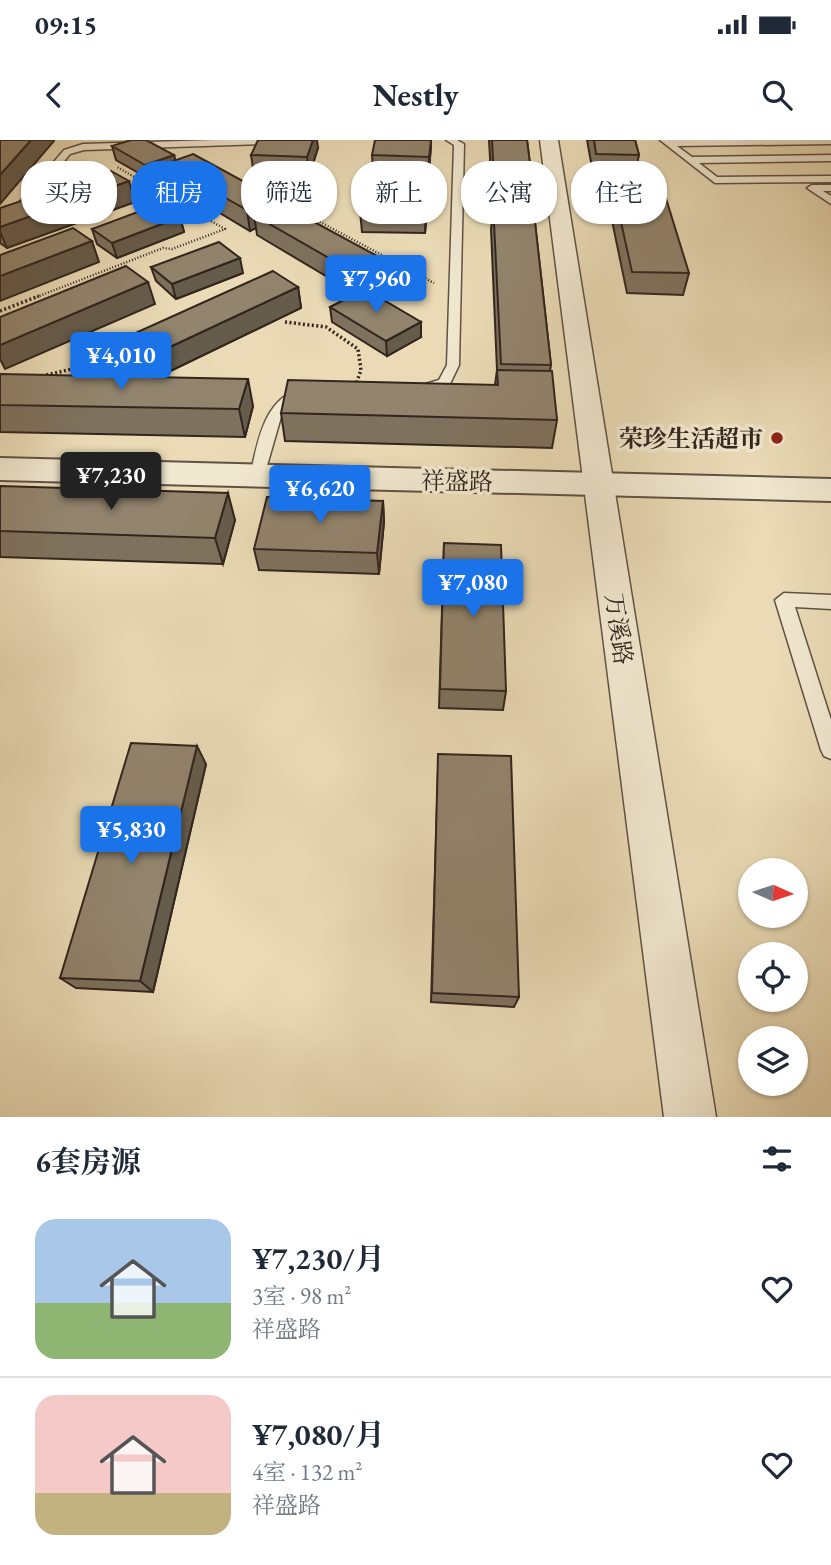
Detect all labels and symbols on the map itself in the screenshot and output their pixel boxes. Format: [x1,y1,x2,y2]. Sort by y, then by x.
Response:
pin: ¥7,960 [319,256,433,315]
pin: ¥4,010 [64,332,178,392]
place label: 荣珍生活超市 [619,423,763,454]
marker: 荣珍生活超市 [769,430,785,446]
pin: ¥7,230 [54,452,168,512]
street label: 祥盛路 [421,465,493,497]
pin: ¥6,620 [263,466,377,525]
pin: ¥7,080 [416,560,530,619]
street label: 万溪路 [599,591,639,667]
pin: ¥5,830 [74,806,188,866]
north arrow [738,858,808,928]

